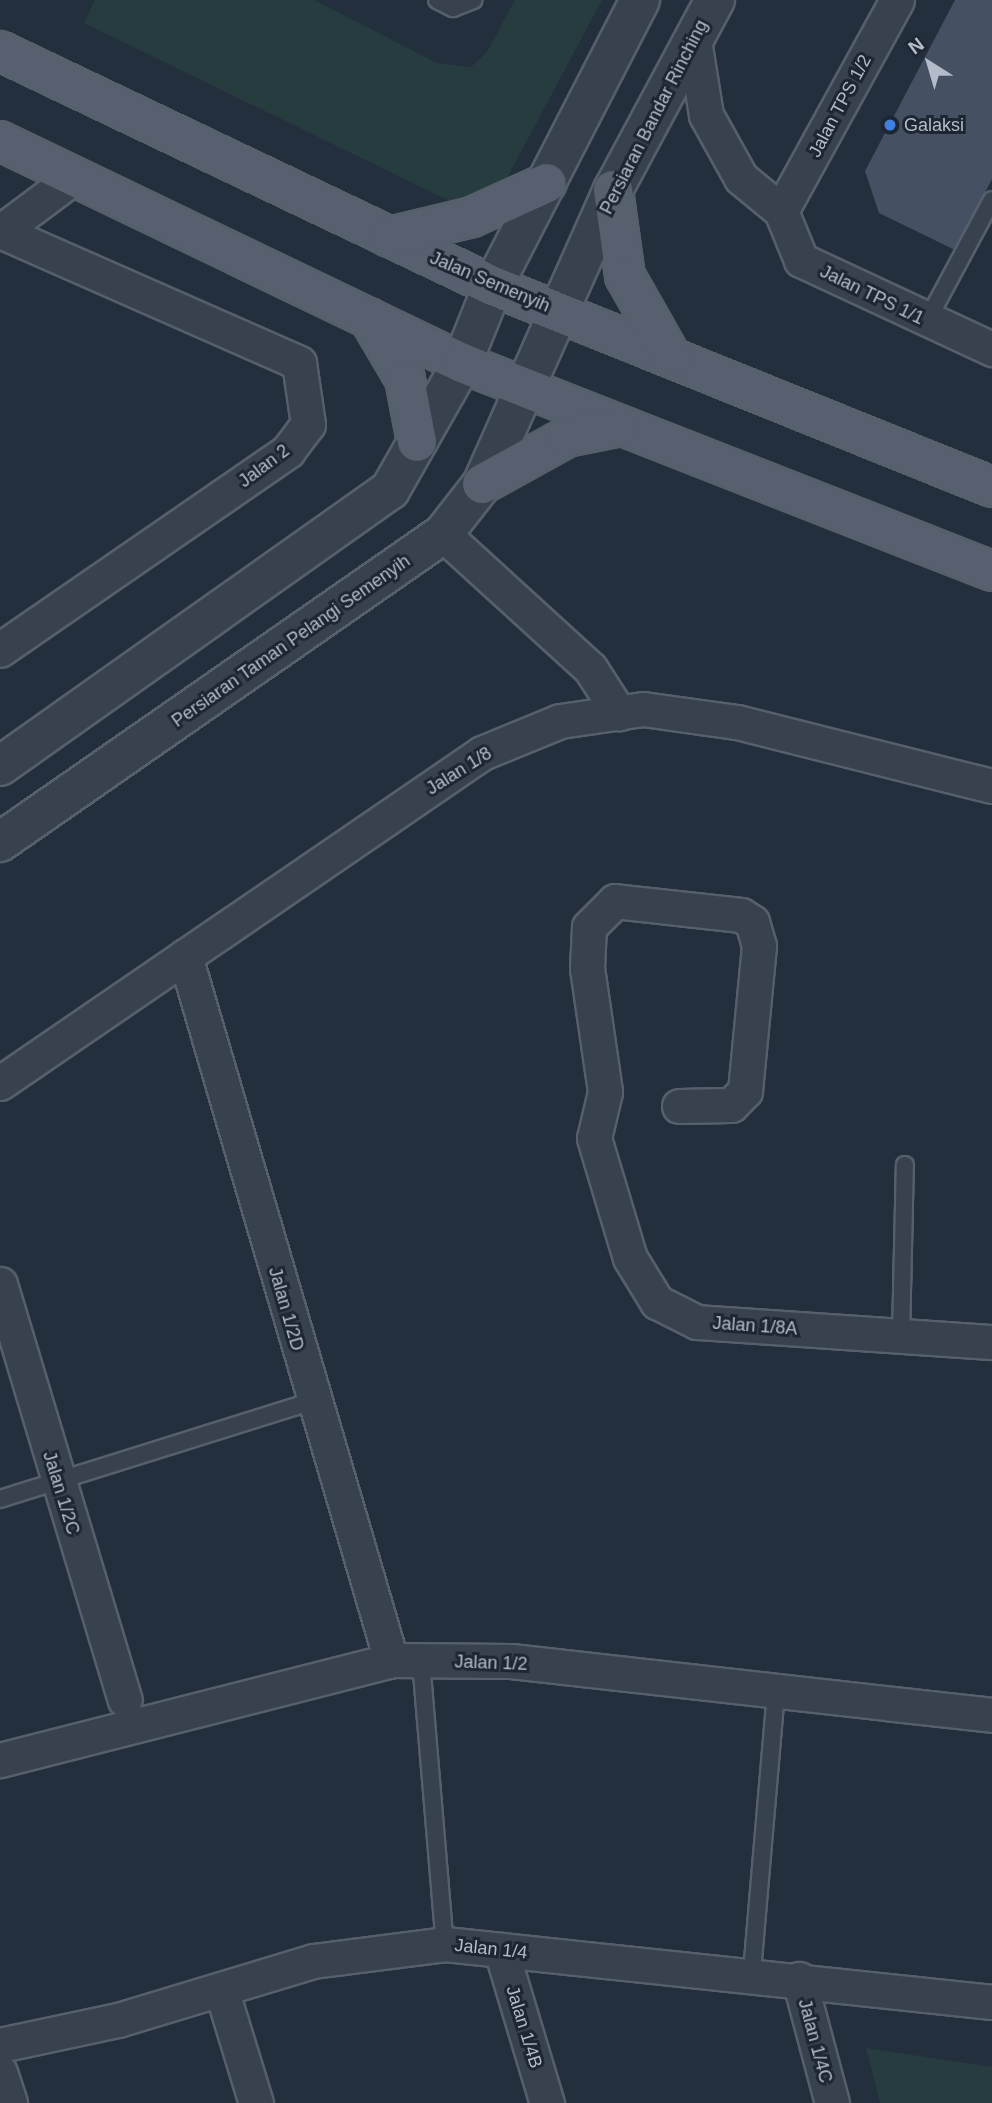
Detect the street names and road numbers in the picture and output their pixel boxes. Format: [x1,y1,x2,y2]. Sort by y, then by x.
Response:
street label: Persiaran Bandar Rinching [596,16,712,218]
street label: Jalan TPS 1/2 [804,51,876,161]
street label: Jalan Semenyih [427,247,553,317]
street label: Jalan TPS 1/1 [816,261,928,329]
street label: Jalan 2 [234,440,294,492]
street label: Persiaran Taman Pelangi Semenyih [168,550,414,732]
street label: Jalan 1/8 [422,742,496,800]
street label: Jalan 1/2D [264,1265,308,1353]
street label: Jalan 1/8A [712,1312,798,1340]
street label: Jalan 1/2C [38,1449,84,1537]
street label: Jalan 1/2 [454,1651,528,1675]
street label: Jalan 1/4 [454,1934,528,1964]
street label: Jalan 1/4B [501,1983,547,2071]
street label: Jalan 1/4C [793,1997,837,2085]

